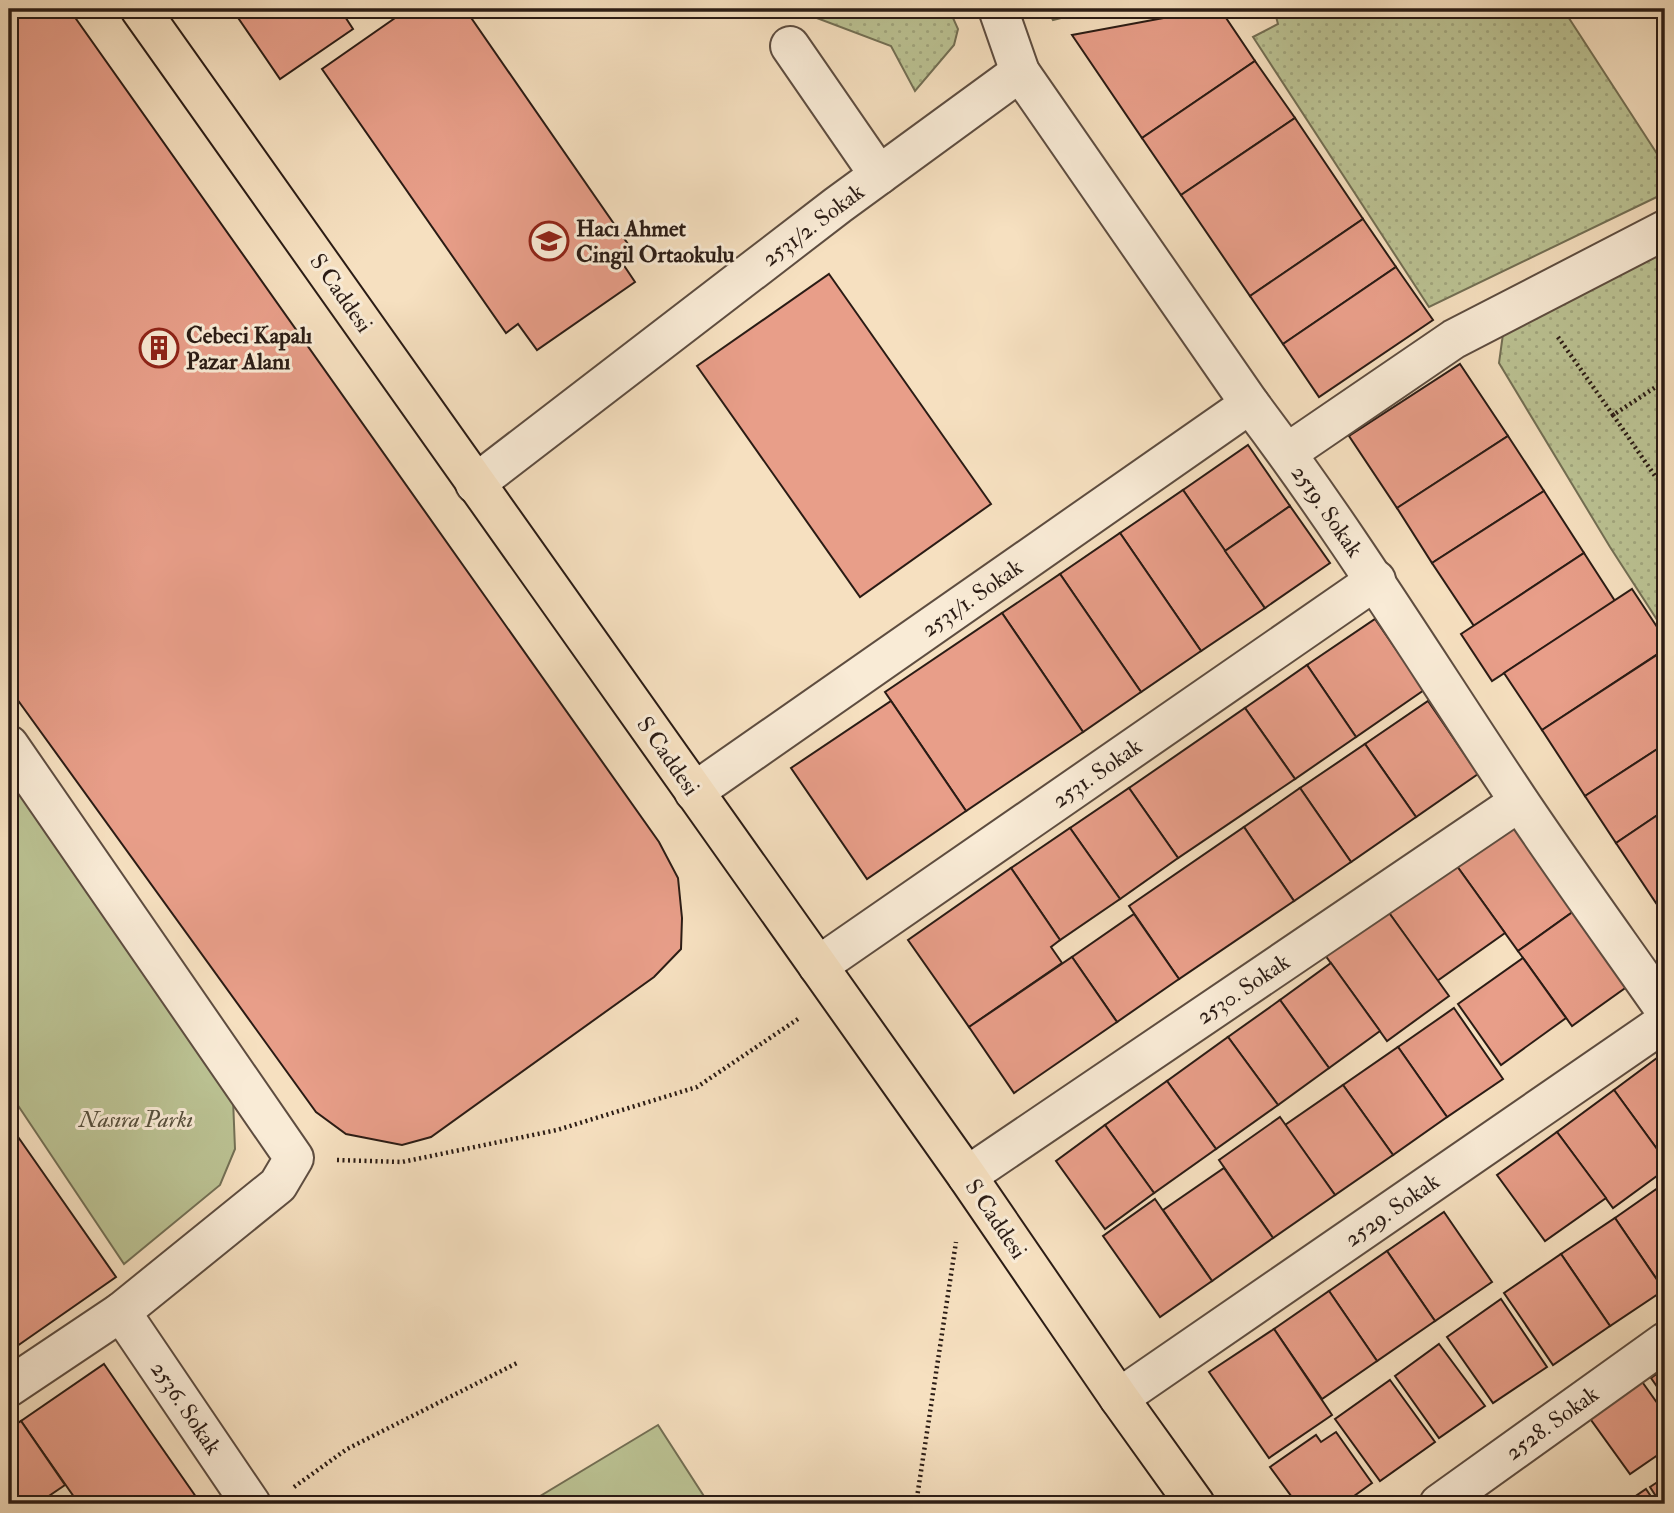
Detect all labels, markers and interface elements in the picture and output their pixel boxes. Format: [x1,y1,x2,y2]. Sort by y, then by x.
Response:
street label: 2531/2. Sokak [756,177,870,273]
place label: Hacı Ahmet Cingil Ortaokulu [576,214,735,270]
school or university icon: Hacı Ahmet Cingil Ortaokulu [528,220,570,262]
street label: S Caddesi [303,248,379,338]
place label: Cebeci Kapalı Pazar Alanı [186,321,312,376]
building icon: Cebeci Kapalı Pazar Alanı [138,327,180,369]
street label: 2519. Sokak [1285,459,1369,563]
street label: 2531/1. Sokak [916,552,1028,644]
street label: S Caddesi [630,711,706,801]
street label: 2531. Sokak [1046,732,1148,814]
street label: 2530. Sokak [1191,947,1295,1031]
park label: Nasıra Parkı [78,1105,193,1134]
street label: 2529. Sokak [1339,1167,1445,1253]
street label: S Caddesi [959,1174,1033,1264]
street label: 2536. Sokak [144,1356,228,1460]
street label: 2528. Sokak [1500,1379,1604,1467]

